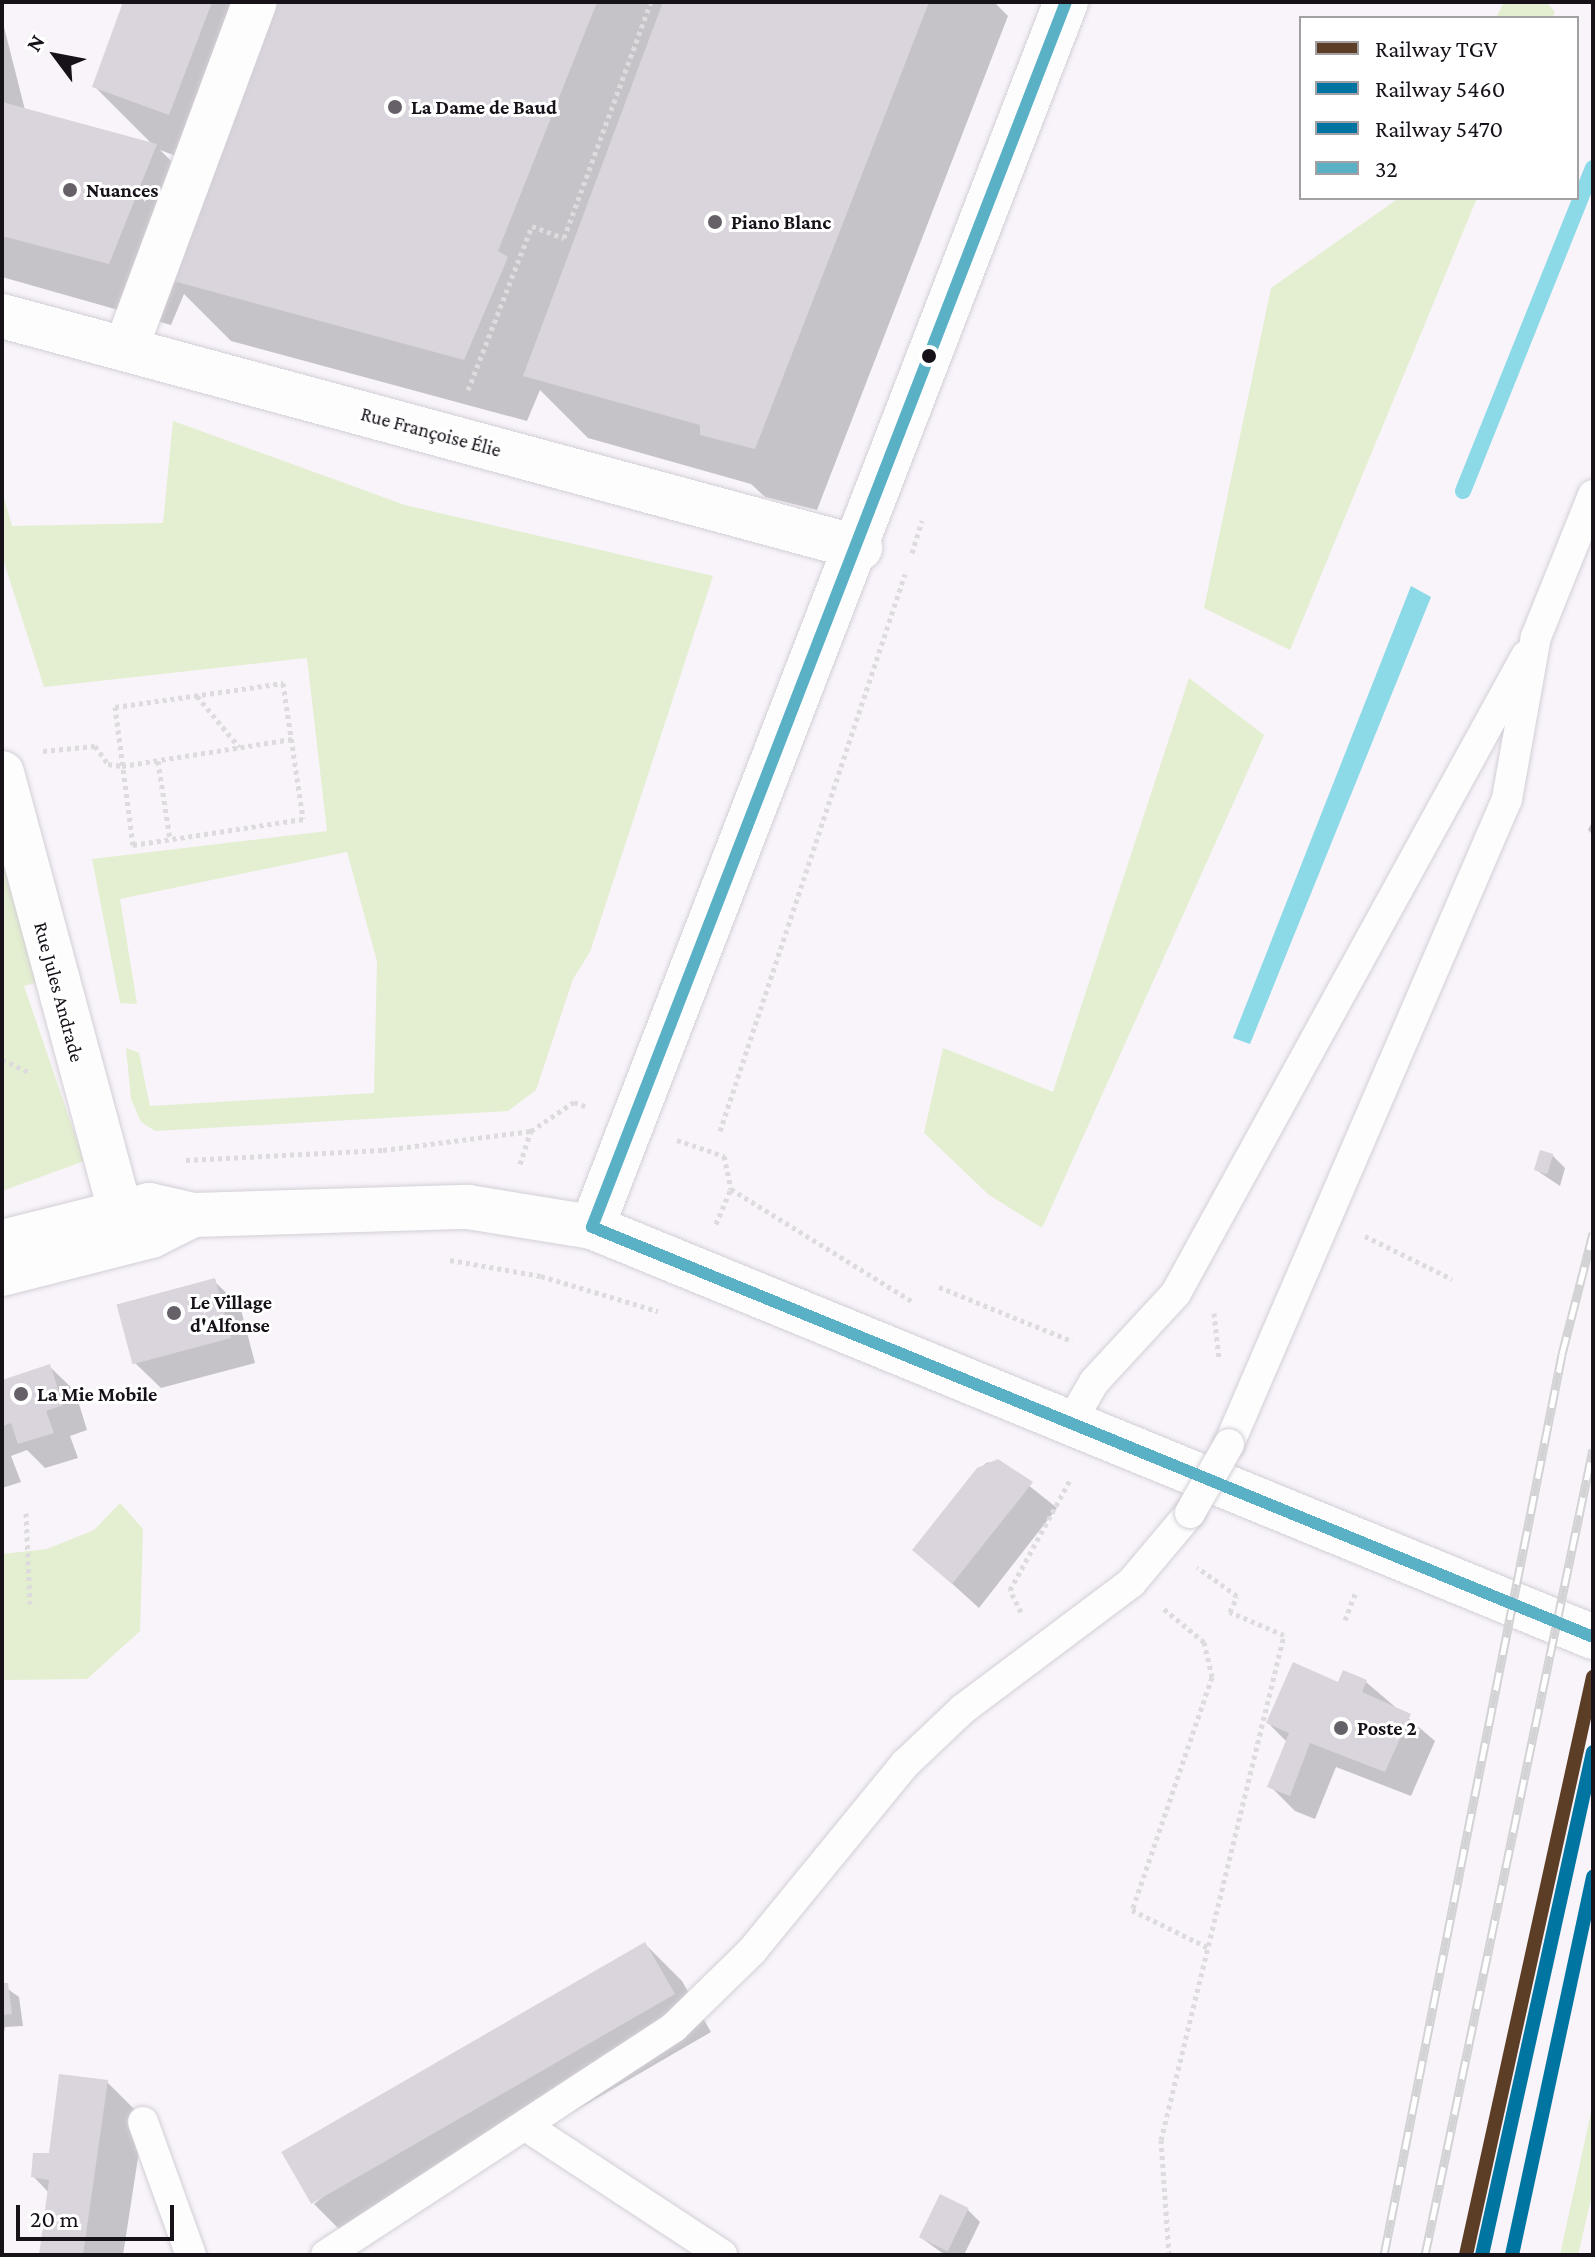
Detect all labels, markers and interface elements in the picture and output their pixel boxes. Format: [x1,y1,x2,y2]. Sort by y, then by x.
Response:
north arrow [16,16,96,96]
legend [1299,16,1579,200]
text: N [21,30,50,56]
text: Railway TGV [1375,35,1498,62]
text: Railway 5460 [1375,75,1505,102]
place label: La Dame de Baud [411,95,557,119]
marker: La Dame de Baud [386,98,404,116]
text: Railway 5470 [1375,115,1503,142]
text: 32 [1375,155,1398,182]
place label: Nuances [86,178,158,202]
marker: Nuances [61,181,79,199]
place label: Piano Blanc [731,210,831,234]
marker: Piano Blanc [706,213,724,231]
unlabelled marker [921,348,937,364]
street label: Rue Françoise Élie [358,402,504,462]
street label: Rue Jules Andrade [29,919,89,1065]
place label: Le Village d'Alfonse [190,1290,272,1337]
marker: Le Village d'Alfonse [165,1304,183,1322]
place label: La Mie Mobile [37,1382,157,1406]
marker: La Mie Mobile [12,1385,30,1403]
place label: Poste 2 [1357,1716,1417,1740]
marker: Poste 2 [1332,1719,1350,1737]
scale bar [20,2189,178,2239]
text: 20 m [30,2205,79,2232]

